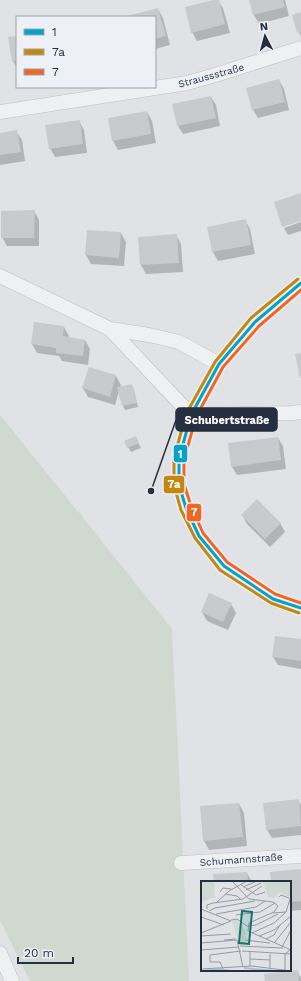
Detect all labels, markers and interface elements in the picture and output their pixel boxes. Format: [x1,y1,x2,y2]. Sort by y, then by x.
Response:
legend [16,16,156,88]
north arrow [245,16,285,56]
text: N [259,20,269,33]
text: 1 [52,25,57,39]
text: 7a [52,45,65,59]
street label: Straussstraße [177,61,246,90]
text: 7 [52,65,59,79]
callout: Schubertstraße [176,408,277,431]
text: Schubertstraße [185,414,269,427]
line badge: 1 [173,444,188,463]
text: 1 [178,448,182,461]
line badge: 7a [163,475,185,494]
text: 7a [168,478,181,491]
line badge: 7 [186,503,202,522]
text: 7 [191,506,198,519]
street label: Schumannstraße [199,851,283,868]
inset map [201,881,291,971]
scale bar [18,939,73,965]
text: 20 m [24,946,54,960]

